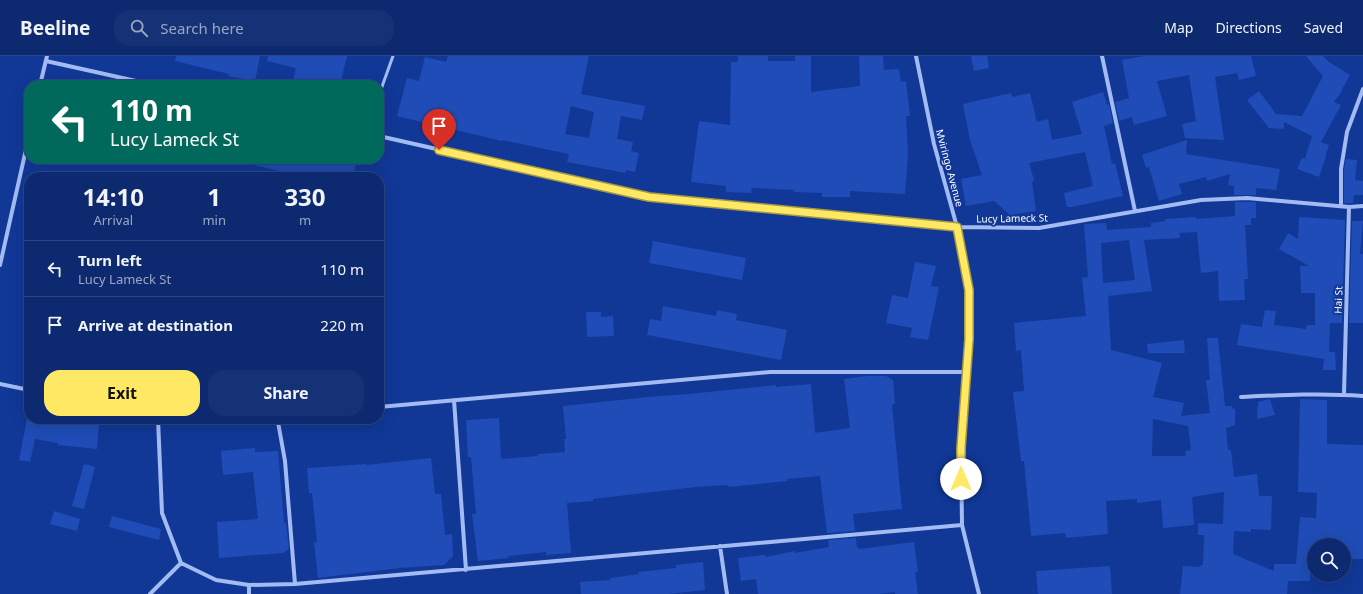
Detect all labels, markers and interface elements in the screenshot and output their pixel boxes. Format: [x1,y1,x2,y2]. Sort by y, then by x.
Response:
search box [114,10,394,46]
text: Beeline [20,15,90,41]
icon: search [128,17,150,39]
text: Search here [160,18,244,38]
text: Map [1164,18,1193,37]
text: Directions [1215,18,1282,37]
text: Saved [1304,18,1343,37]
text: 110 m [110,91,193,129]
icon: left [44,96,96,148]
pin [422,109,456,150]
icon: arrive [428,115,450,137]
text: Lucy Lameck St [110,127,239,151]
street label: Mviringo Avenue [933,128,967,209]
text: 14:10 [82,180,144,213]
text: 1 [207,180,221,213]
text: 330 [284,180,326,213]
street label: Lucy Lameck St [976,210,1048,226]
text: Arrival [93,211,133,229]
text: min [202,211,226,229]
text: m [299,211,311,229]
text: Turn left [78,250,142,270]
icon: left [44,258,66,280]
text: 110 m [320,259,364,279]
text: Lucy Lameck St [78,270,171,288]
street label: Hai St [1331,286,1345,314]
icon: arrive [44,314,66,336]
text: Arrive at destination [78,315,233,335]
text: 220 m [320,315,364,335]
button: Exit [44,370,200,416]
button: Share [208,370,364,416]
position arrow [940,458,982,500]
map controls [1307,538,1351,582]
button: search [1307,538,1351,582]

